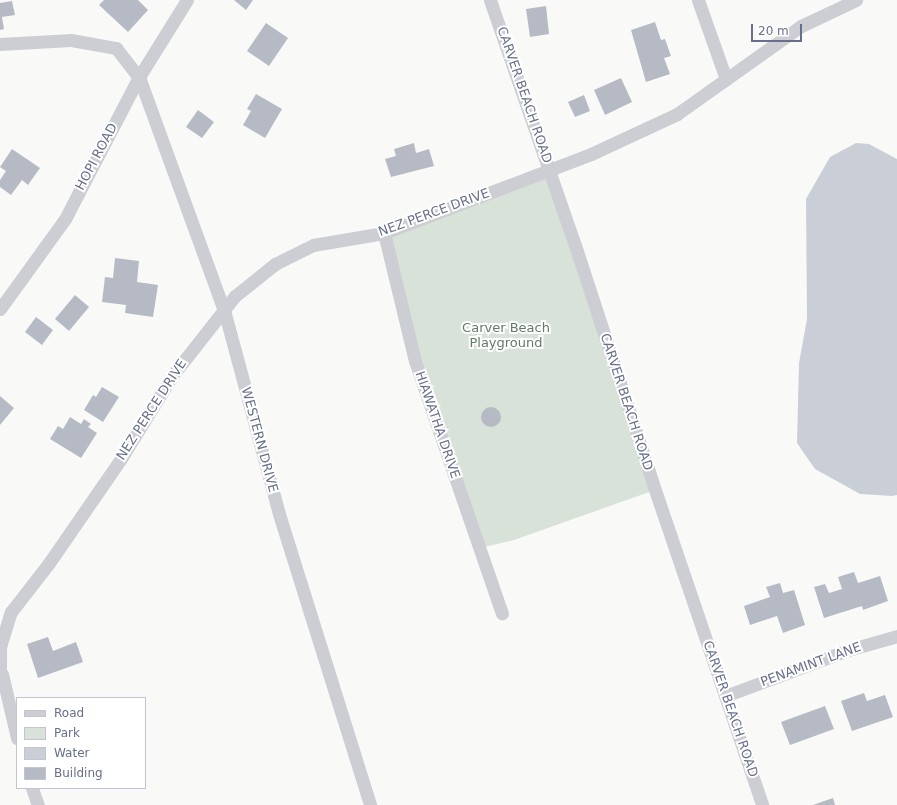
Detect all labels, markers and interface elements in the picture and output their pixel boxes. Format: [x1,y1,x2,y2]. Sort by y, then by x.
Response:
scale bar [753,16,804,42]
text: 20 m [758,24,789,38]
street label: CARVER BEACH ROAD [493,25,555,165]
street label: HOPI ROAD [73,121,121,193]
street label: NEZ PERCE DRIVE [376,186,492,240]
park label: Carver Beach Playground [462,321,550,352]
street label: CARVER BEACH ROAD [596,331,656,473]
street label: NEZ PERCE DRIVE [114,357,190,463]
street label: HIAWATHA DRIVE [411,369,463,481]
street label: WESTERN DRIVE [237,386,281,494]
street label: CARVER BEACH ROAD [699,639,761,779]
street label: PENAMINT LANE [759,640,863,690]
legend [16,697,146,789]
text: Road [54,706,84,720]
text: Park [54,726,80,740]
text: Water [54,746,89,760]
text: Building [54,766,103,780]

